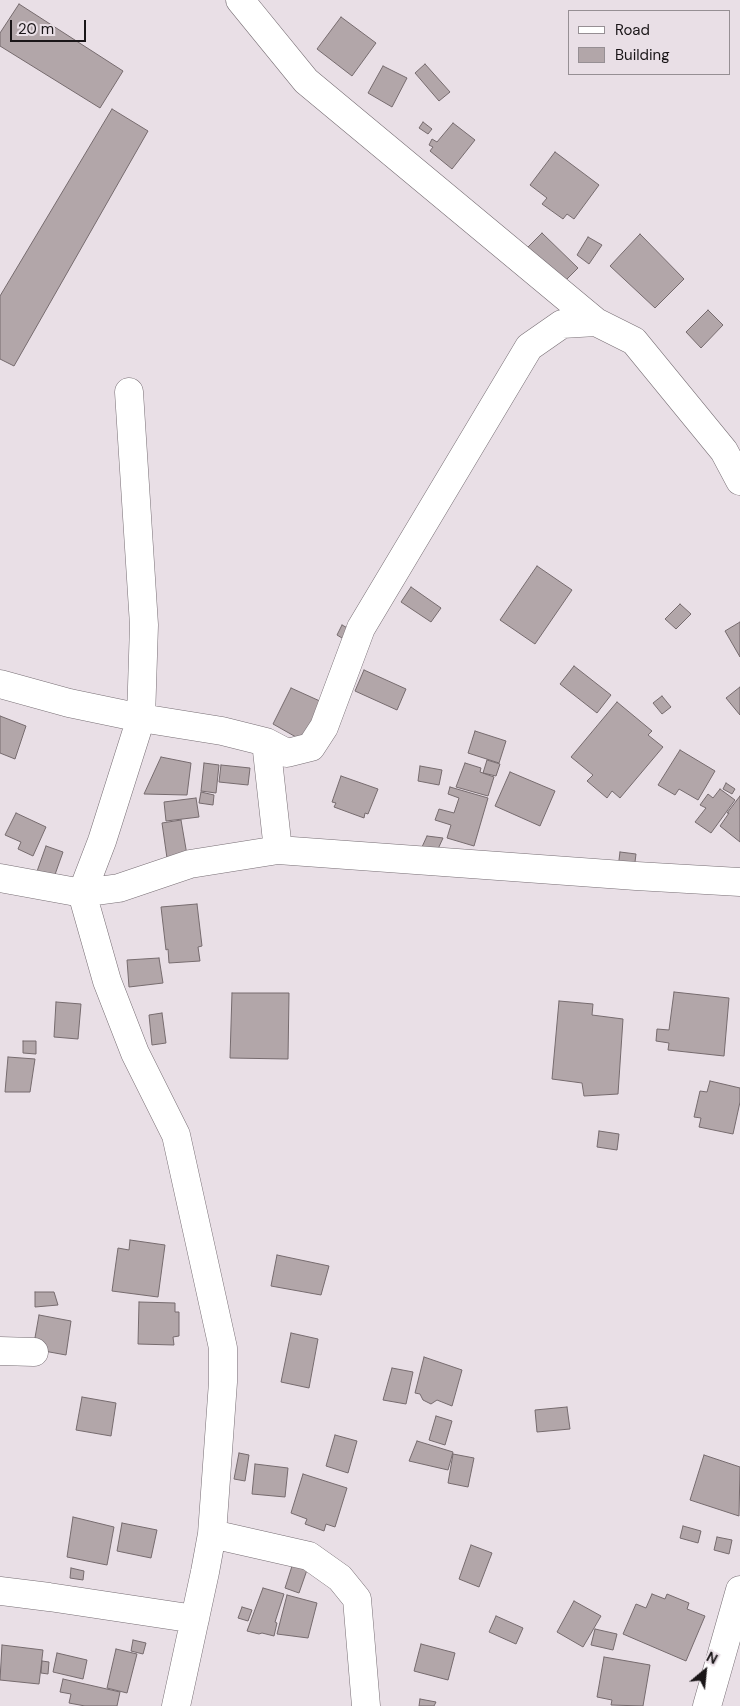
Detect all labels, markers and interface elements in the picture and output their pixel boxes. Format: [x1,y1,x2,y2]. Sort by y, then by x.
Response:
scale bar [12,10,89,42]
legend [568,10,730,75]
text: 20 m [18,19,54,39]
text: Road [615,20,650,40]
text: Building [615,45,670,65]
north arrow [680,1646,730,1696]
text: N [703,1647,721,1668]

